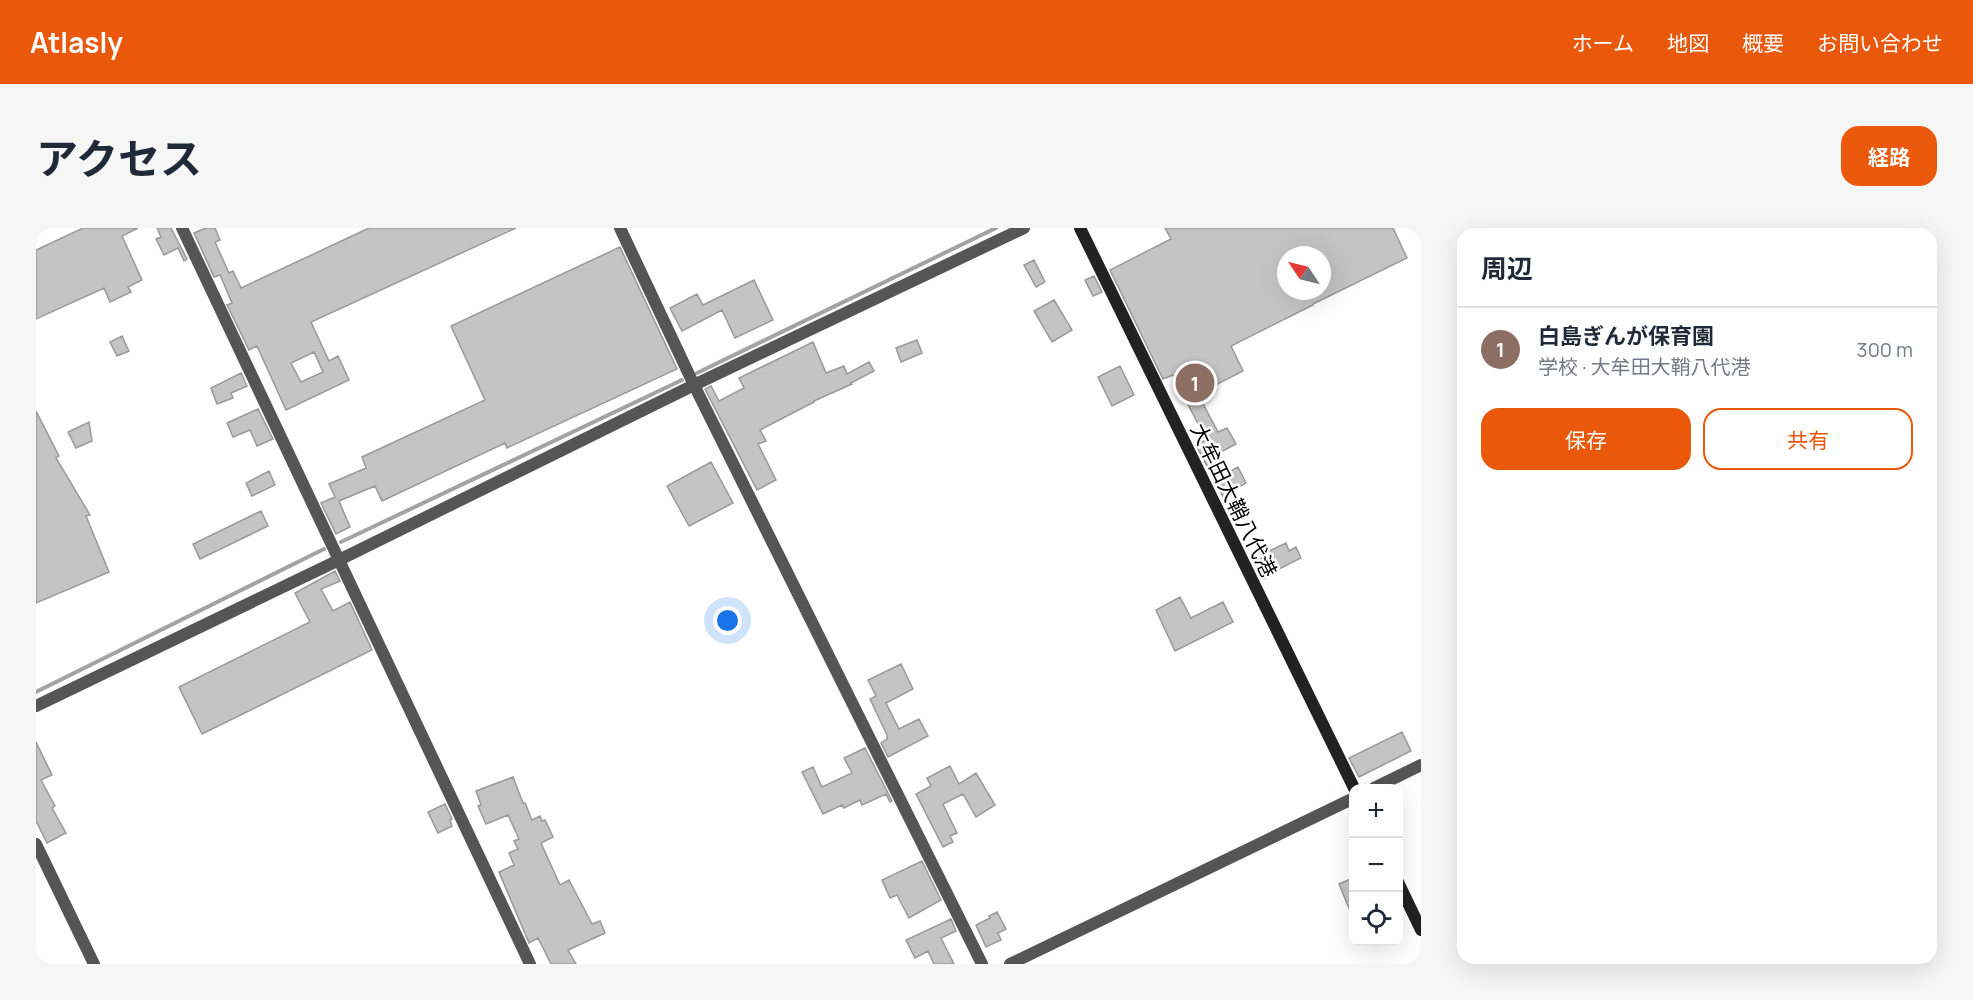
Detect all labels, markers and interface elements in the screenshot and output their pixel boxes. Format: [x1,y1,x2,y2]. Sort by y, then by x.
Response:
text: Atlasly [30,23,123,61]
text: ホーム [1572,29,1634,57]
text: 地図 [1667,29,1709,57]
text: 概要 [1742,29,1784,57]
text: お問い合わせ [1817,29,1943,57]
button: 経路 [1841,126,1937,186]
text: アクセス [36,129,202,187]
north arrow [1277,246,1331,300]
text: 周辺 [1481,250,1533,286]
text: 白島ぎんが保育園 [1538,321,1714,351]
text: 1 [1496,336,1505,363]
text: 300 m [1857,336,1913,363]
text: 学校 · 大牟田大鞘八代港 [1538,353,1751,380]
pin: 1 [1176,360,1214,406]
button: 保存 [1481,408,1691,470]
button: 共有 [1703,408,1913,470]
street label: 大牟田大鞘八代港 [1185,418,1283,582]
your location [713,606,742,635]
map controls [1349,784,1403,946]
button: + [1349,784,1403,838]
button: − [1349,838,1403,892]
button: locate [1349,892,1403,946]

